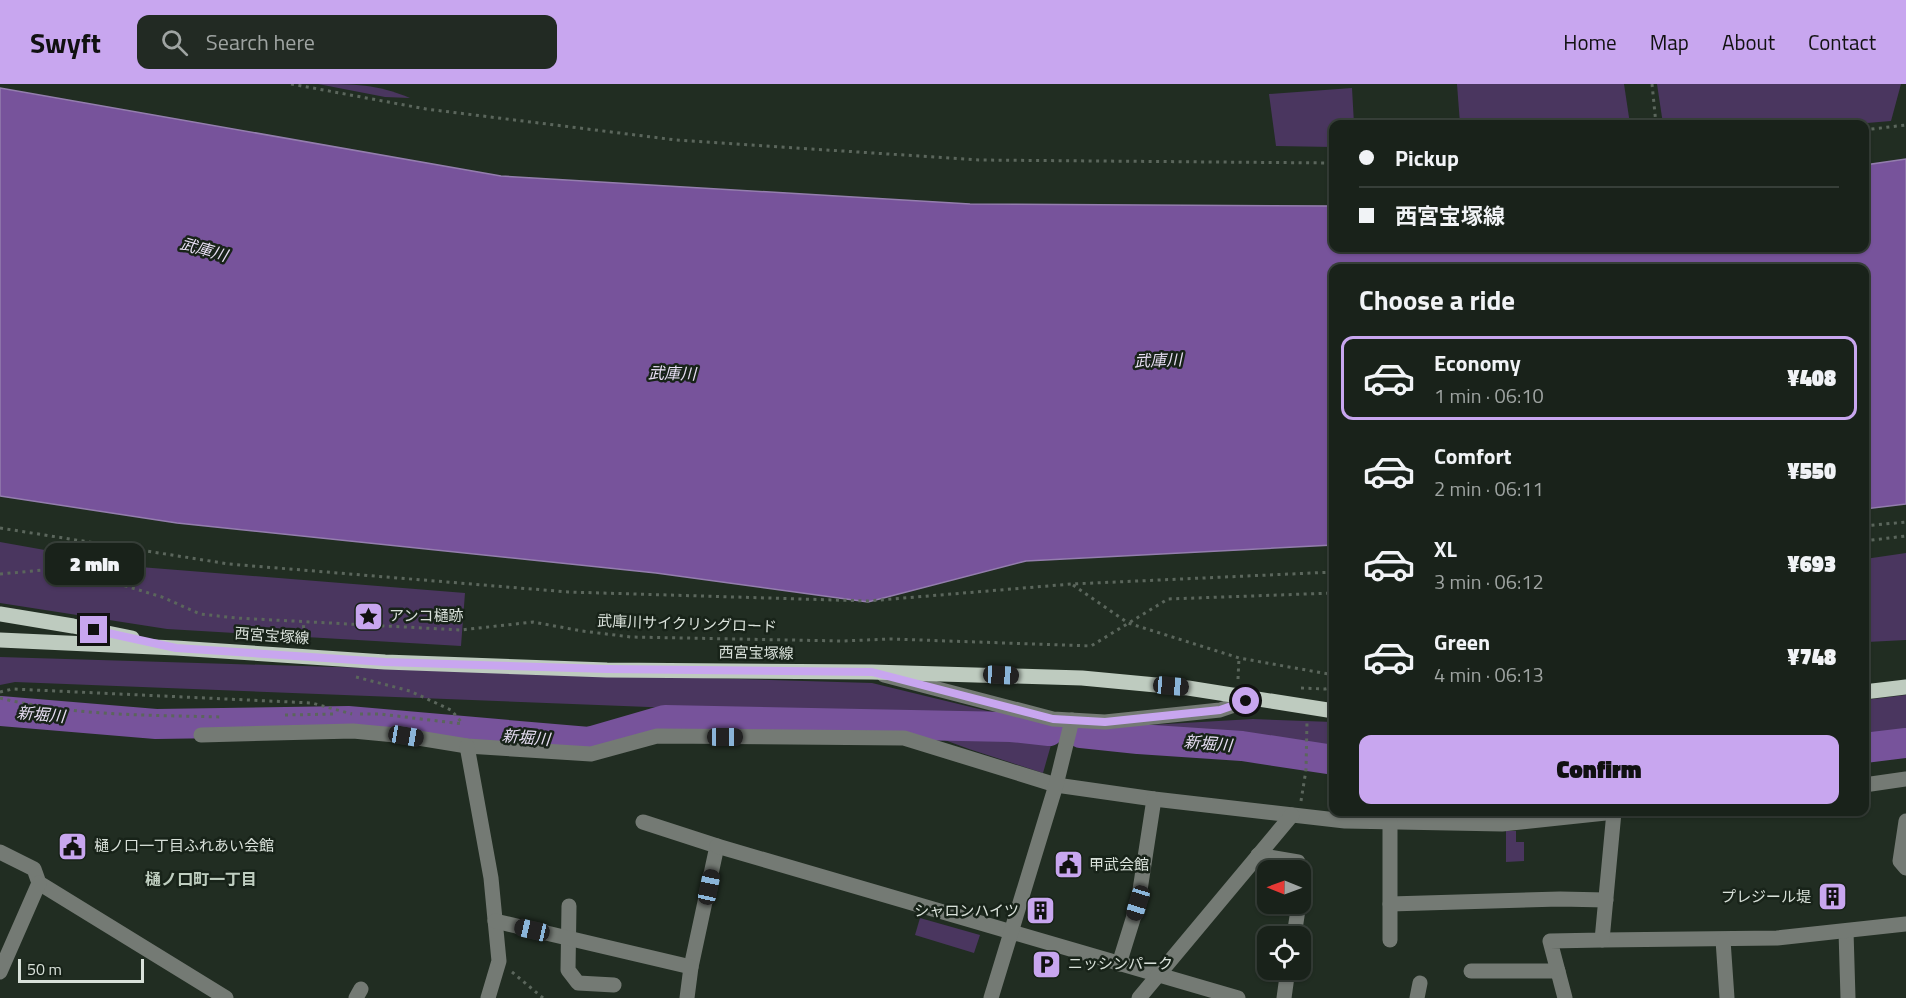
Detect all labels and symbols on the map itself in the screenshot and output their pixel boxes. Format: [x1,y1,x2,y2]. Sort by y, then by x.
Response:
water label: 武庫川 [178,231,232,268]
water label: 武庫川 [1134,347,1184,373]
water label: 武庫川 [648,361,698,385]
callout: 2 min [44,543,144,585]
place icon: アンコ樋跡 [352,600,384,632]
place label: アンコ樋跡 [389,604,463,627]
street label: 武庫川サイクリングロード [597,609,777,638]
route end [80,616,107,643]
street label: 西宮宝塚線 [234,621,310,650]
street label: 西宮宝塚線 [718,640,794,665]
car [983,665,1019,685]
car [1152,675,1190,697]
route start [1232,687,1259,714]
water label: 新堀川 [16,700,68,728]
water label: 新堀川 [501,723,553,751]
car [387,724,425,748]
car [707,728,743,746]
water label: 新堀川 [1183,729,1235,757]
public building icon: 樋ノ口一丁目ふれあい会館 [57,830,89,862]
place label: 樋ノ口一丁目ふれあい会館 [94,834,274,857]
public building icon: 甲武会館 [1052,849,1084,881]
place label: 甲武会館 [1089,853,1149,876]
north arrow [1257,860,1311,914]
district label: 樋ノ口町一丁目 [145,867,257,891]
car [696,868,722,906]
building icon: プレジール堤 [1816,881,1848,913]
car [1124,883,1152,923]
place label: プレジール堤 [1721,885,1811,908]
building icon: シャロンハイツ [1024,895,1056,927]
place label: シャロンハイツ [914,899,1019,922]
car [512,917,552,943]
parking icon: ニッシンパーク [1031,948,1063,980]
place label: ニッシンパーク [1068,952,1173,975]
scale bar [18,956,144,984]

